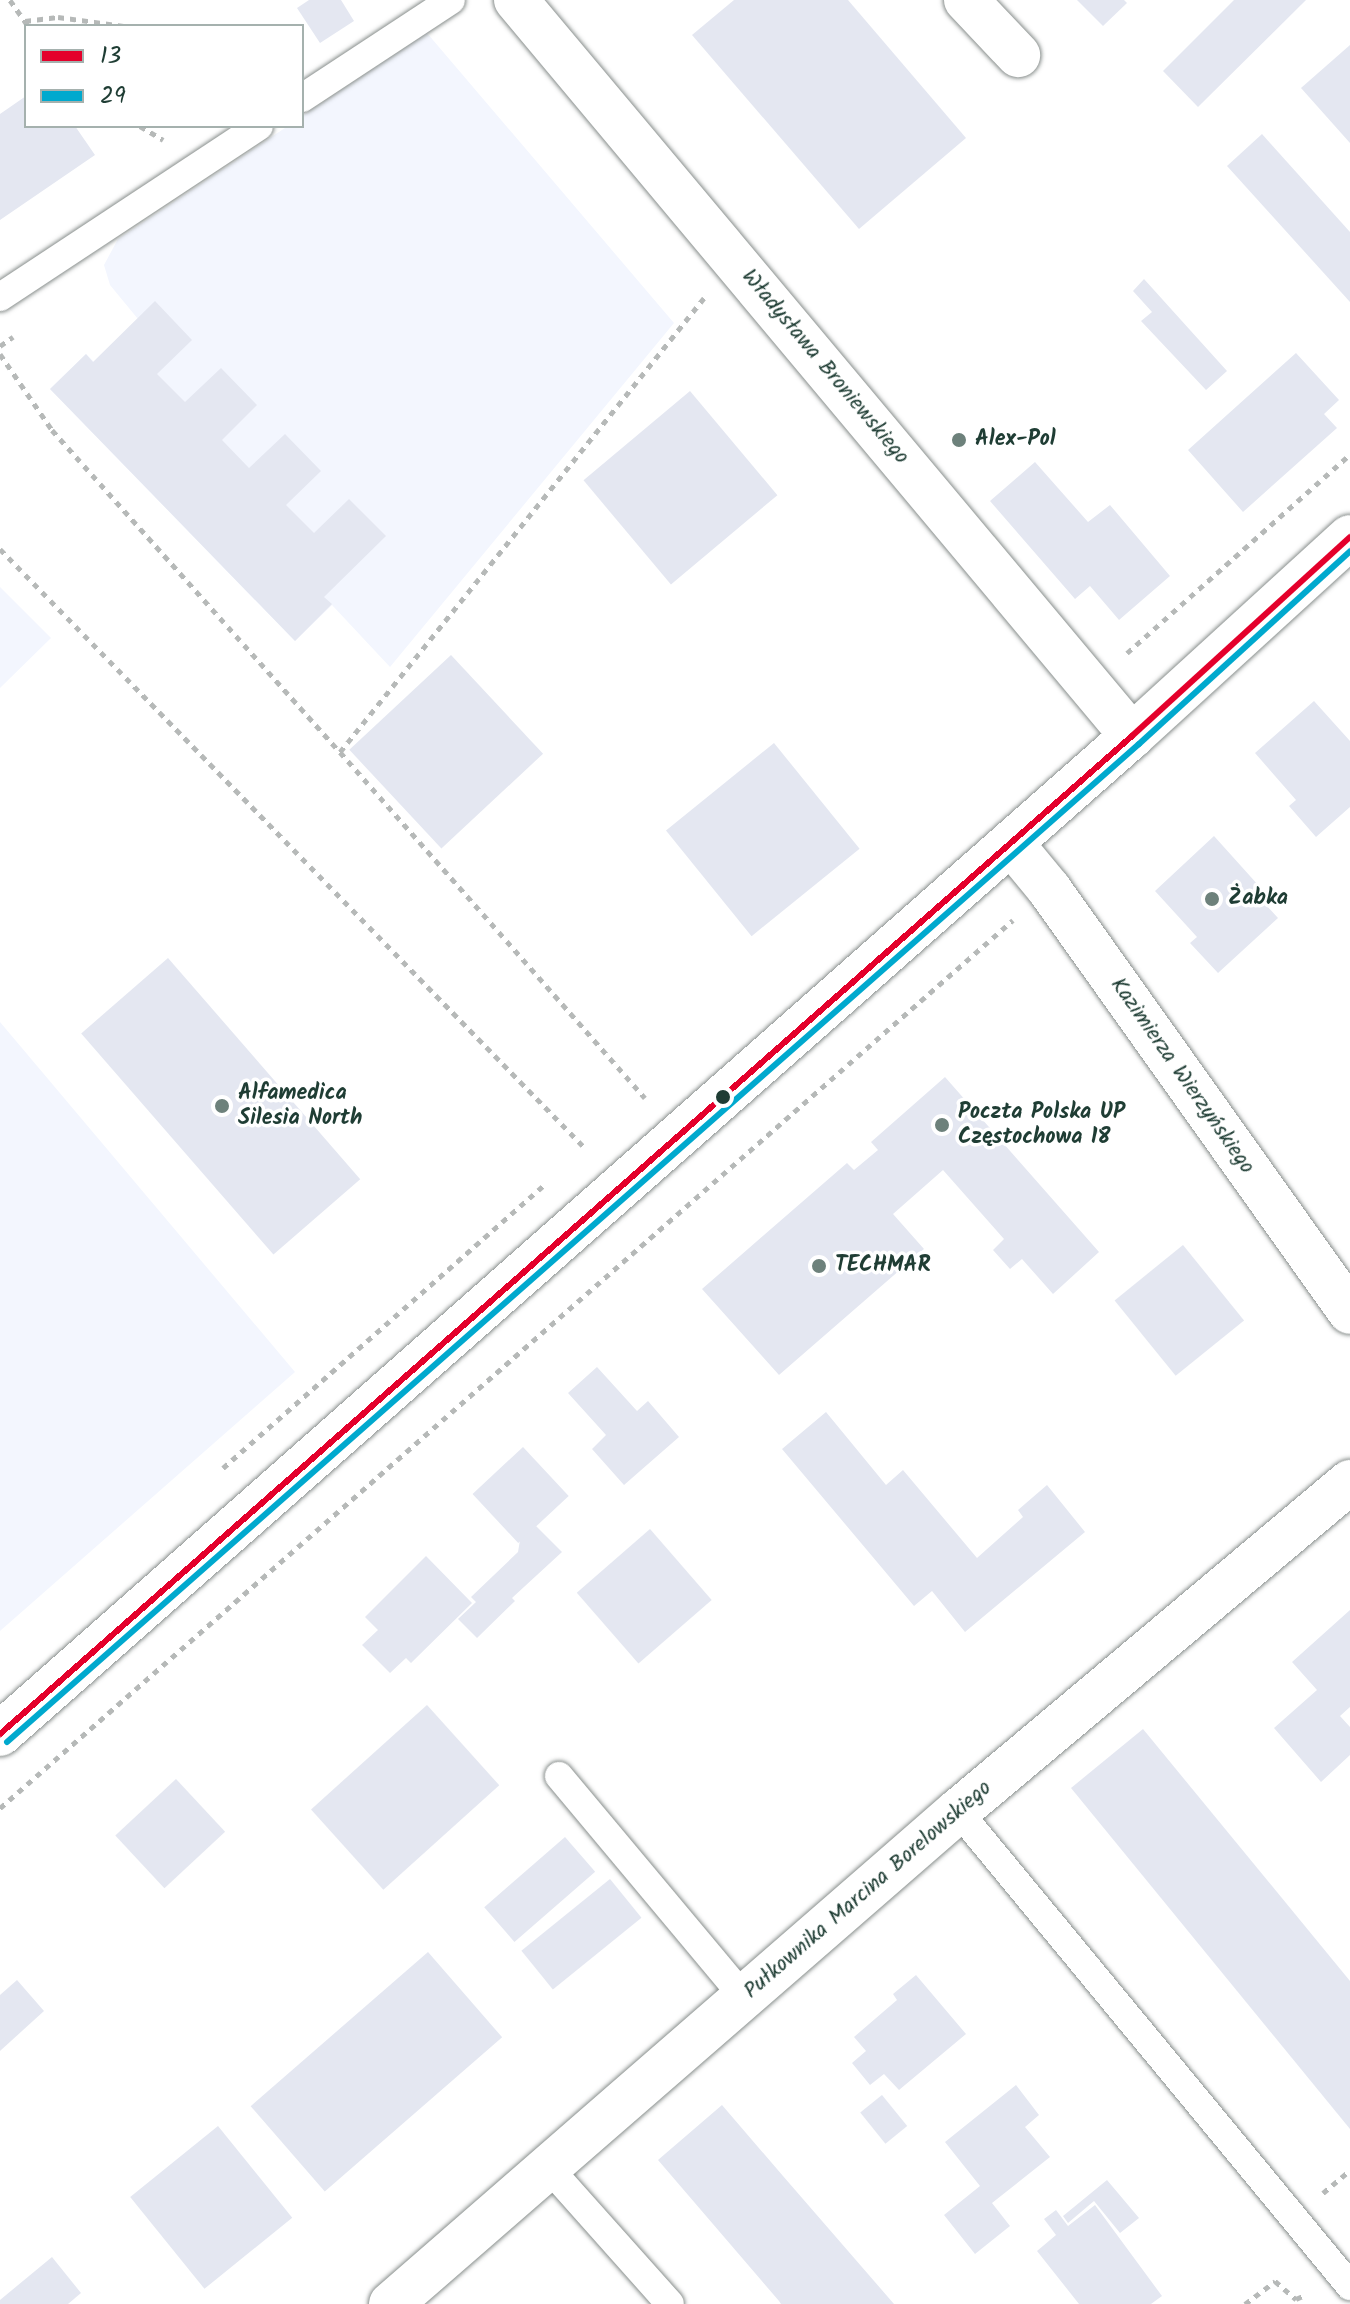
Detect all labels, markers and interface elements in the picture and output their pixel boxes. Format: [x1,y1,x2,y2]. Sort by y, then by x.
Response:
legend [24,24,304,128]
text: 13 [100,37,121,76]
text: 29 [100,77,126,116]
street label: Władysława Broniewskiego [736,264,914,470]
place label: Alex-Pol [975,427,1056,453]
marker: Alex-Pol [950,431,968,449]
place label: Żabka [1228,886,1288,912]
marker: Żabka [1203,890,1221,908]
street label: Kazimierza Wierzyńskiego [1104,973,1260,1179]
place label: Alfamedica Silesia North [238,1080,362,1132]
unlabelled marker [715,1089,731,1105]
marker: Alfamedica Silesia North [213,1097,231,1115]
place label: Poczta Polska UP Częstochowa 18 [958,1099,1125,1150]
marker: Poczta Polska UP Częstochowa 18 [933,1116,951,1134]
place label: TECHMAR [835,1253,931,1279]
marker: TECHMAR [810,1257,828,1275]
street label: Pułkownika Marcina Borelowskiego [739,1775,997,2005]

